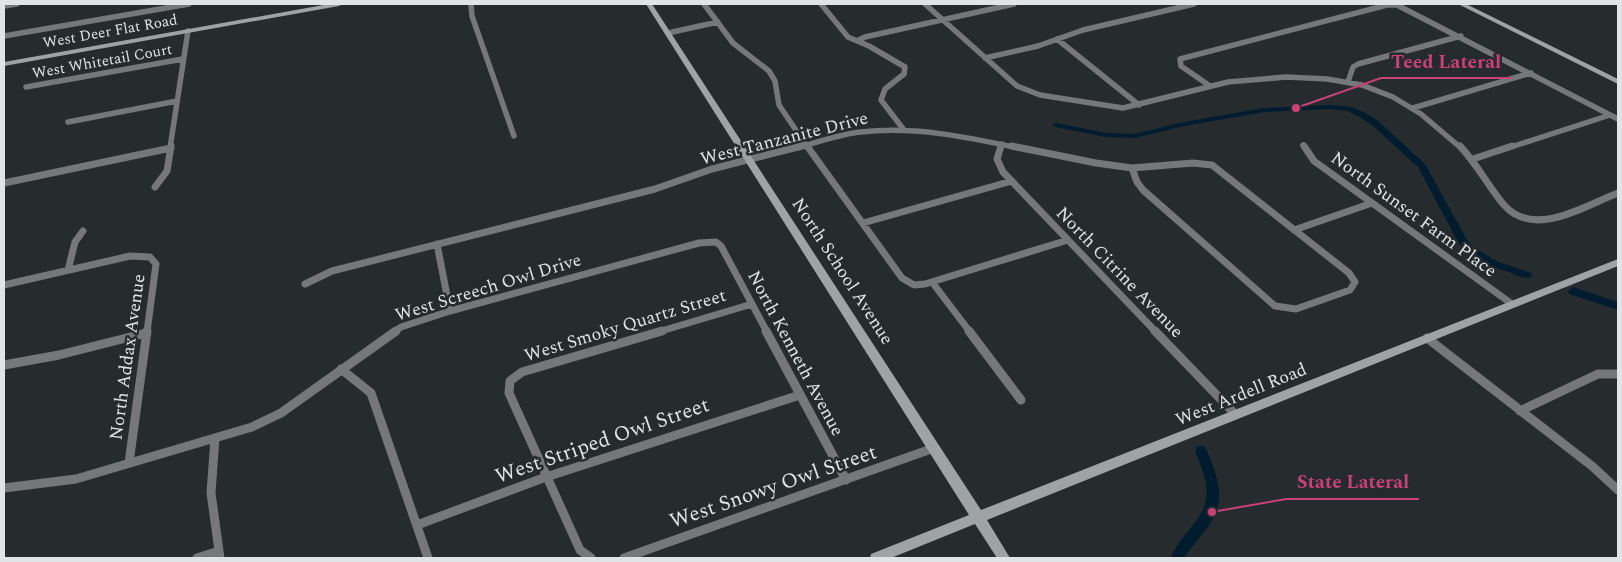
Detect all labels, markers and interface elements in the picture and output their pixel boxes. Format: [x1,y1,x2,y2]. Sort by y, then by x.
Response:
street label: West Deer Flat Road [41,8,179,55]
street label: West Whitetail Court [30,38,174,85]
callout: Teed Lateral [1381,44,1511,78]
text: Teed Lateral [1391,48,1501,77]
street label: West Tanzanite Drive [697,105,871,172]
street label: North Sunset Farm Place [1325,145,1502,284]
street label: North School Avenue [785,192,900,350]
street label: North Citrine Avenue [1050,200,1190,344]
street label: West Screech Owl Drive [392,246,585,329]
street label: North Kenneth Avenue [740,266,851,441]
street label: North Addax Avenue [102,272,153,442]
street label: West Smoky Quartz Street [521,282,729,369]
street label: West Ardell Road [1171,356,1311,433]
street label: West Striped Owl Street [491,389,714,493]
street label: West Snowy Owl Street [665,436,881,537]
callout: State Lateral [1286,465,1419,499]
text: State Lateral [1297,468,1409,497]

